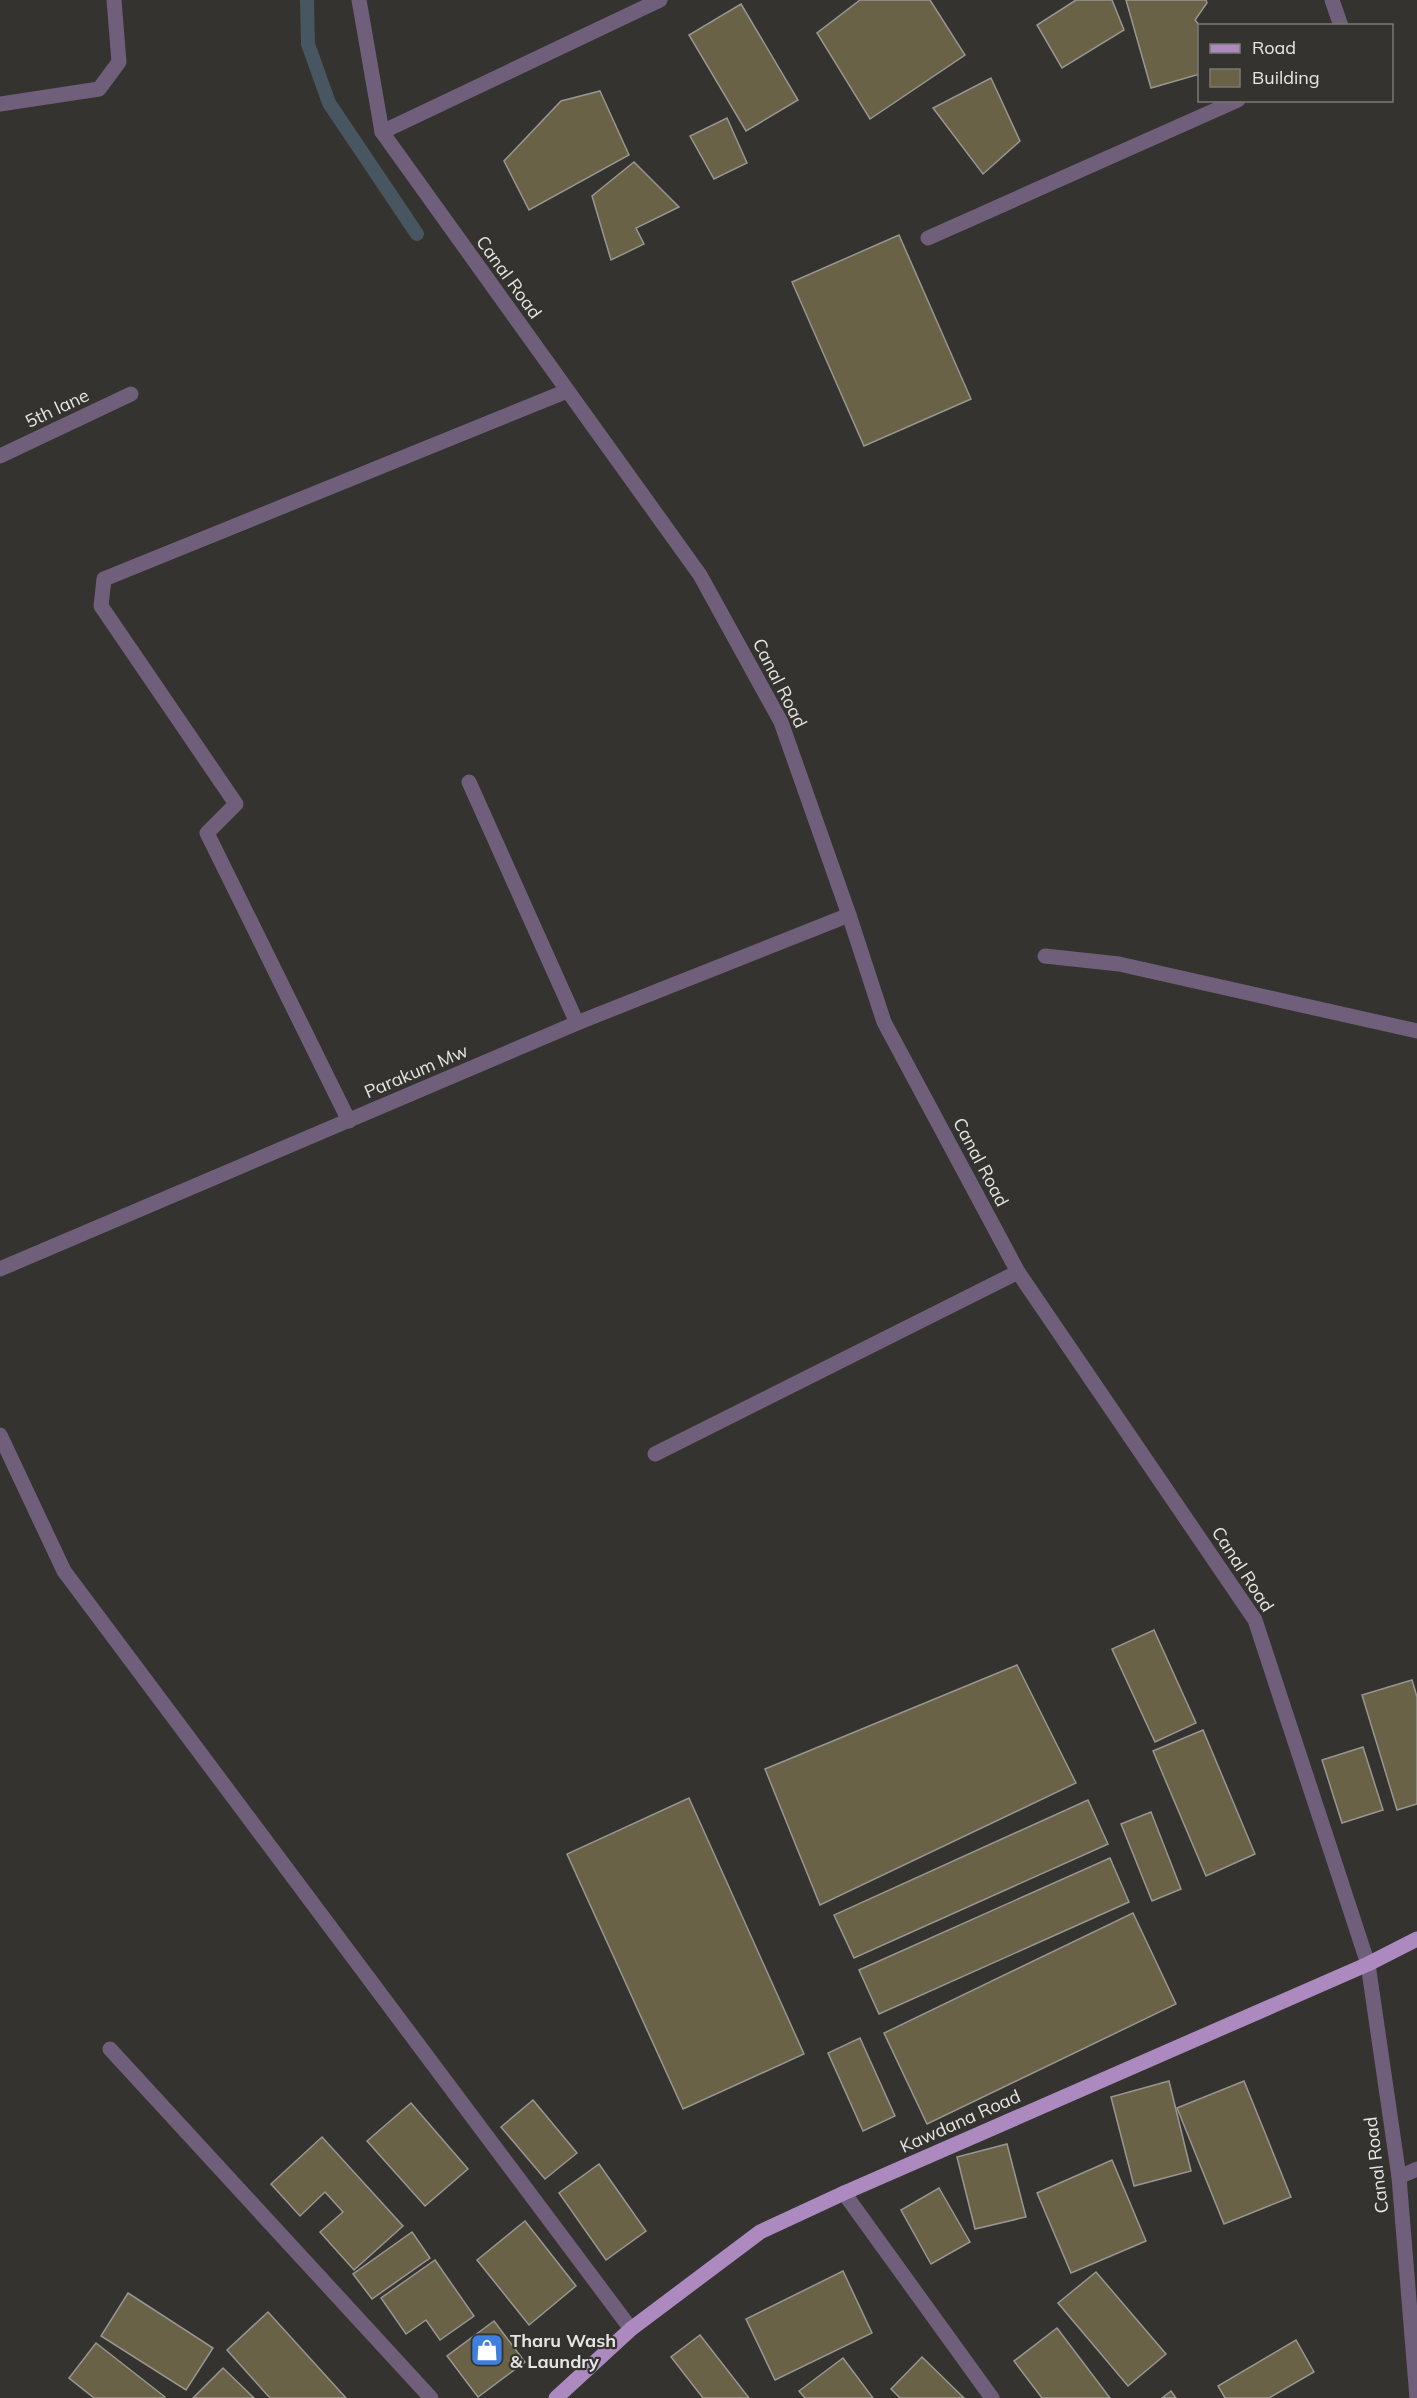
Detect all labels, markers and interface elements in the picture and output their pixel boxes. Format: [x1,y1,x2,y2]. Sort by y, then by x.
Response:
legend [1198,24,1393,102]
text: Road [1252,36,1296,59]
text: Building [1252,66,1320,89]
street label: Canal Road [471,231,547,323]
street label: 5th lane [21,383,93,433]
street label: Canal Road [748,634,812,732]
street label: Parakum Mw [361,1039,472,1103]
street label: Canal Road [948,1114,1014,1210]
street label: Canal Road [1207,1522,1279,1616]
street label: Kawdana Road [896,2084,1024,2158]
street label: Canal Road [1359,2115,1393,2215]
place label: Tharu Wash & Laundry [510,2329,616,2373]
shop icon: Tharu Wash & Laundry [469,2332,505,2368]

